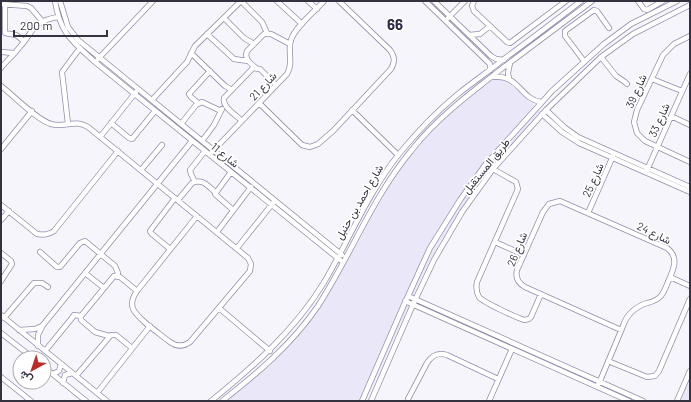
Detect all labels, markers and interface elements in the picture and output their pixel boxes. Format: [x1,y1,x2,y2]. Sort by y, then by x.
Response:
scale bar [14,12,107,38]
district label: 66 [387,15,403,33]
text: 200 m [20,18,52,32]
street label: شارع 21 [246,69,281,104]
street label: شارع 39 [622,72,651,111]
street label: شارع 33 [645,101,674,140]
street label: طريق المستقبل [459,135,513,197]
street label: شارع 11 [208,139,242,172]
street label: شارع 25 [579,160,608,200]
street label: شارع احمد بن حنبل [332,162,387,242]
street label: شارع 24 [634,219,674,248]
street label: شارع 26 [504,229,531,269]
north arrow [12,350,52,390]
text: ش [16,368,35,387]

